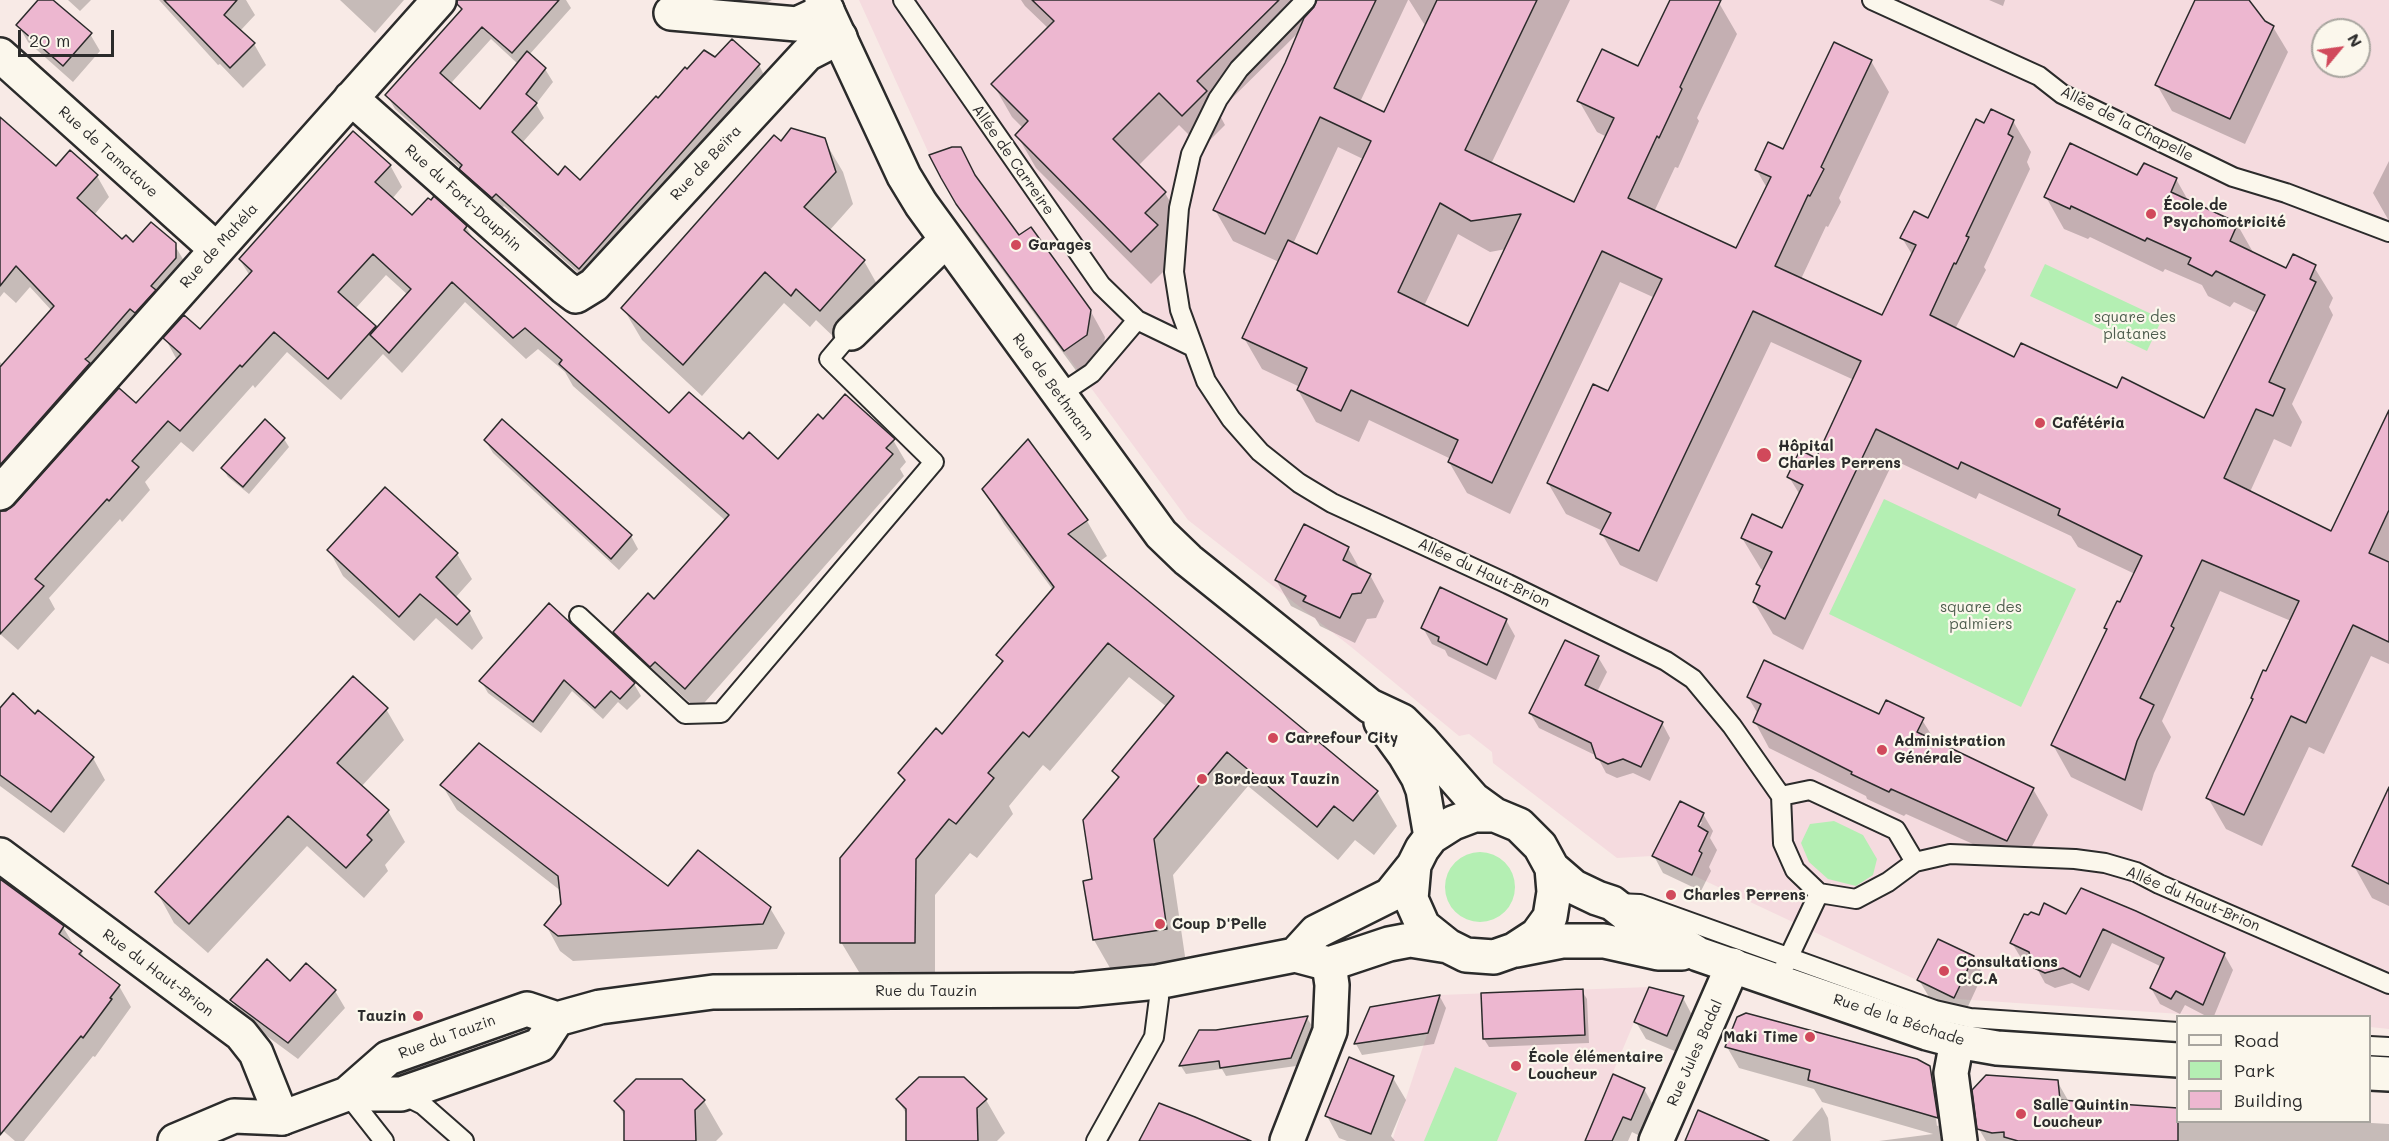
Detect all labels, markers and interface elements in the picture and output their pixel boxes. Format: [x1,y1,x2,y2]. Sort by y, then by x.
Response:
scale bar [21,18,117,56]
north arrow [2311,18,2371,78]
text: 20 m [29,28,70,52]
text: N [2343,30,2368,50]
street label: Allée de la Chapelle [2058,83,2196,165]
street label: Allée de Carreire [968,101,1058,219]
street label: Rue de Tamatave [55,103,161,201]
street label: Rue de Beïra [667,122,745,204]
street label: Rue du Fort-Dauphin [401,141,525,255]
place label: École de Psychomotricité [2163,196,2286,231]
street label: Rue de Mahéla [176,200,262,292]
marker: École de Psychomotricité [2144,207,2158,221]
place label: Garages [1028,236,1091,254]
marker: Garages [1009,238,1023,252]
park label: square des platanes [2094,308,2176,343]
street label: Rue de Bethmann [1008,330,1098,444]
place label: Cafétéria [2052,414,2125,432]
marker: Cafétéria [2033,416,2047,430]
place label: Hôpital Charles Perrens [1778,437,1901,472]
marker: Hôpital Charles Perrens [1755,446,1773,464]
street label: Allée du Haut-Brion [1415,534,1553,612]
park label: square des palmiers [1940,598,2022,633]
place label: Carrefour City [1285,729,1398,747]
marker: Carrefour City [1266,731,1280,745]
place label: Administration Générale [1894,732,2005,767]
marker: Administration Générale [1875,743,1889,757]
place label: Bordeaux Tauzin [1214,770,1339,788]
marker: Bordeaux Tauzin [1195,772,1209,786]
street label: Allée du Haut-Brion [2123,863,2263,935]
place label: Charles Perrens [1683,886,1806,904]
marker: Charles Perrens [1664,888,1678,902]
place label: Coup D'Pelle [1172,915,1267,933]
marker: Coup D'Pelle [1153,917,1167,931]
street label: Rue du Haut-Brion [99,925,217,1021]
place label: Consultations C.C.A [1956,953,2058,988]
marker: Consultations C.C.A [1937,964,1951,978]
street label: Rue du Tauzin [875,982,977,1000]
street label: Rue de la Béchade [1831,990,1967,1050]
street label: Rue Jules Badal [1663,997,1727,1109]
place label: Tauzin [357,1007,406,1025]
marker: Tauzin [411,1009,425,1023]
street label: Rue du Tauzin [396,1011,498,1063]
legend [2176,1015,2371,1123]
place label: Maki Time [1723,1028,1798,1046]
text: Road [2234,1028,2279,1052]
marker: Maki Time [1803,1030,1817,1044]
place label: École élémentaire Loucheur [1528,1048,1663,1083]
text: Park [2234,1058,2275,1082]
marker: École élémentaire Loucheur [1509,1059,1523,1073]
text: Building [2234,1088,2302,1112]
place label: Salle Quintin Loucheur [2033,1096,2129,1131]
marker: Salle Quintin Loucheur [2014,1107,2028,1121]

